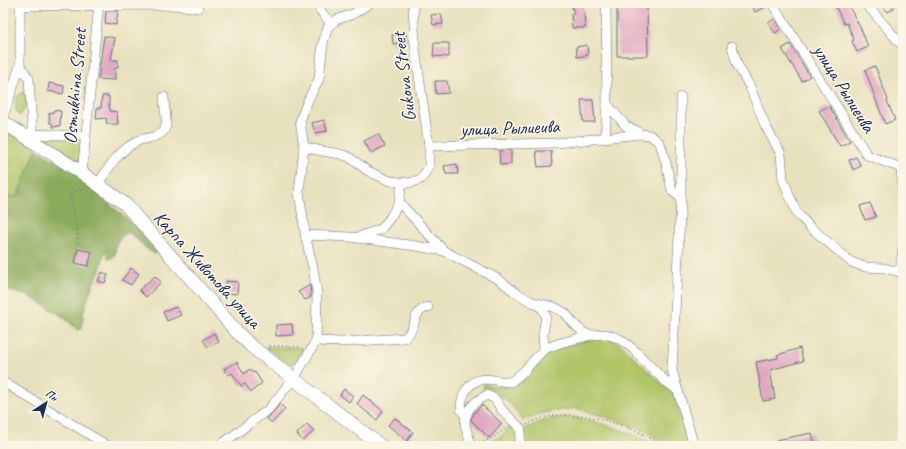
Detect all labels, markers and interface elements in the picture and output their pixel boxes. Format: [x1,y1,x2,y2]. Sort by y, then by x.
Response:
street label: Osmukhina Street [58,26,92,145]
street label: Gukova Street [386,29,421,123]
street label: улица Рылиеива [807,39,882,138]
street label: улица Рылиеива [459,114,562,142]
street label: Карпа Животова улица [148,206,268,335]
north arrow [26,383,66,423]
text: Пн [43,386,62,405]

